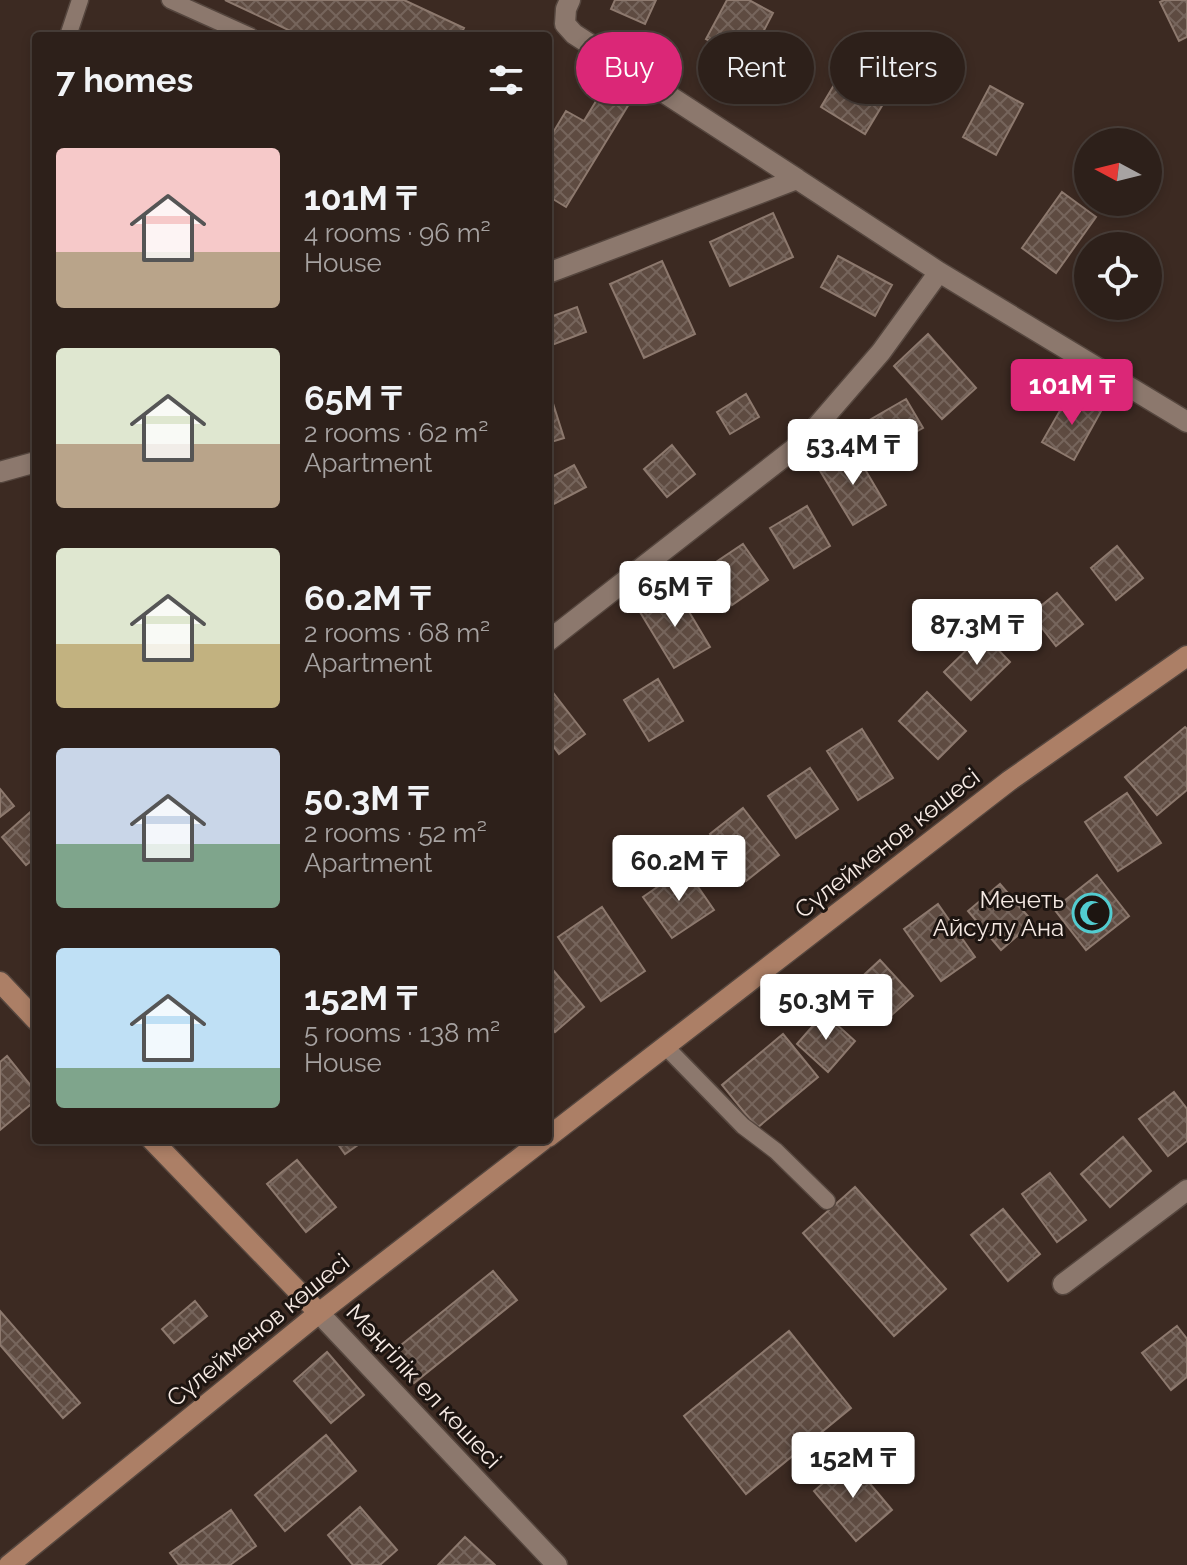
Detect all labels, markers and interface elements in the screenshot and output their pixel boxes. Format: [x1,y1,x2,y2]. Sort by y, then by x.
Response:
chip: Buy [576,32,682,104]
chip: Rent [698,32,814,104]
chip: Filters [830,32,965,104]
icon: filters [484,58,528,102]
text: 7 homes [56,60,193,100]
north arrow [1074,128,1162,216]
map controls [1074,128,1162,320]
text: 101M ₸ [304,178,417,218]
icon: home [120,180,216,276]
text: 4 rooms · 96 m² [304,218,491,248]
button: locate [1074,232,1162,320]
text: House [304,248,382,278]
pin: 101M ₸ [1007,359,1137,427]
text: 101M ₸ [1029,370,1115,400]
text: 65M ₸ [304,378,402,418]
icon: home [120,380,216,476]
text: 2 rooms · 62 m² [304,418,488,448]
pin: 53.4M ₸ [779,419,927,487]
text: 53.4M ₸ [806,430,900,460]
text: Apartment [304,448,433,478]
pin: 65M ₸ [619,561,731,629]
text: 65M ₸ [637,572,713,602]
text: 60.2M ₸ [304,578,431,618]
icon: home [120,580,216,676]
pin: 87.3M ₸ [903,599,1051,667]
text: 87.3M ₸ [930,610,1024,640]
text: 2 rooms · 68 m² [304,618,490,648]
text: Apartment [304,648,433,678]
street label: Сүлейменов көшесі [789,762,985,924]
text: 50.3M ₸ [304,778,429,818]
icon: home [120,780,216,876]
text: 2 rooms · 52 m² [304,818,487,848]
pin: 60.2M ₸ [605,835,753,903]
text: 60.2M ₸ [630,846,728,876]
text: Apartment [304,848,433,878]
place label: Мечеть Айсулу Ана [933,885,1064,942]
mosque icon: Мечеть Айсулу Ана [1071,892,1113,934]
pin: 50.3M ₸ [752,974,900,1042]
text: 152M ₸ [304,978,417,1018]
icon: home [120,980,216,1076]
text: 50.3M ₸ [778,985,874,1015]
text: 5 rooms · 138 m² [304,1018,500,1048]
text: House [304,1048,382,1078]
street label: Сүлейменов көшесі [161,1247,355,1413]
street label: Мәңгілік ел көшесі [340,1298,508,1474]
pin: 152M ₸ [788,1432,918,1500]
text: 152M ₸ [810,1443,896,1473]

